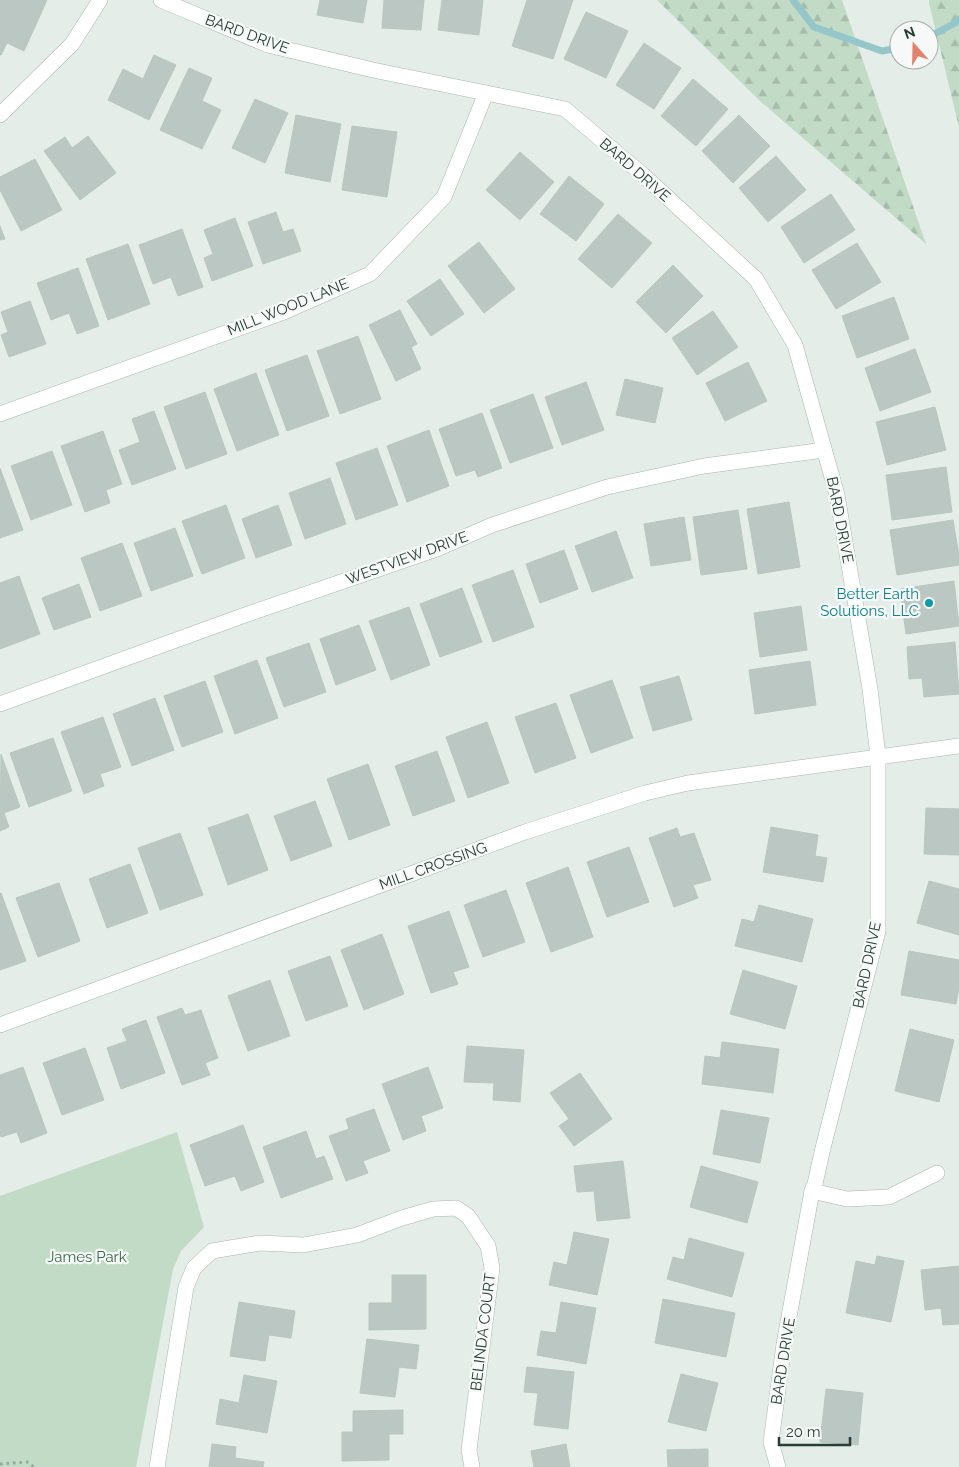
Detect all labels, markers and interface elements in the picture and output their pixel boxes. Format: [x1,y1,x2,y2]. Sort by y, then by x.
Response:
street label: BARD DRIVE [203,11,291,57]
north arrow [889,20,939,70]
text: N [902,23,917,42]
street label: BARD DRIVE [596,134,674,206]
street label: MILL WOOD LANE [225,274,351,340]
street label: BARD DRIVE [823,475,857,565]
street label: WESTVIEW DRIVE [344,528,470,588]
place label: Better Earth Solutions, LLC [820,585,919,620]
marker: Better Earth Solutions, LLC [923,597,935,609]
street label: MILL CROSSING [377,838,489,894]
street label: BARD DRIVE [849,920,885,1010]
park label: James Park [47,1248,127,1266]
street label: BELINDA COURT [467,1272,499,1392]
street label: BARD DRIVE [767,1316,799,1406]
scale bar [779,1414,850,1446]
text: 20 m [786,1423,821,1441]

